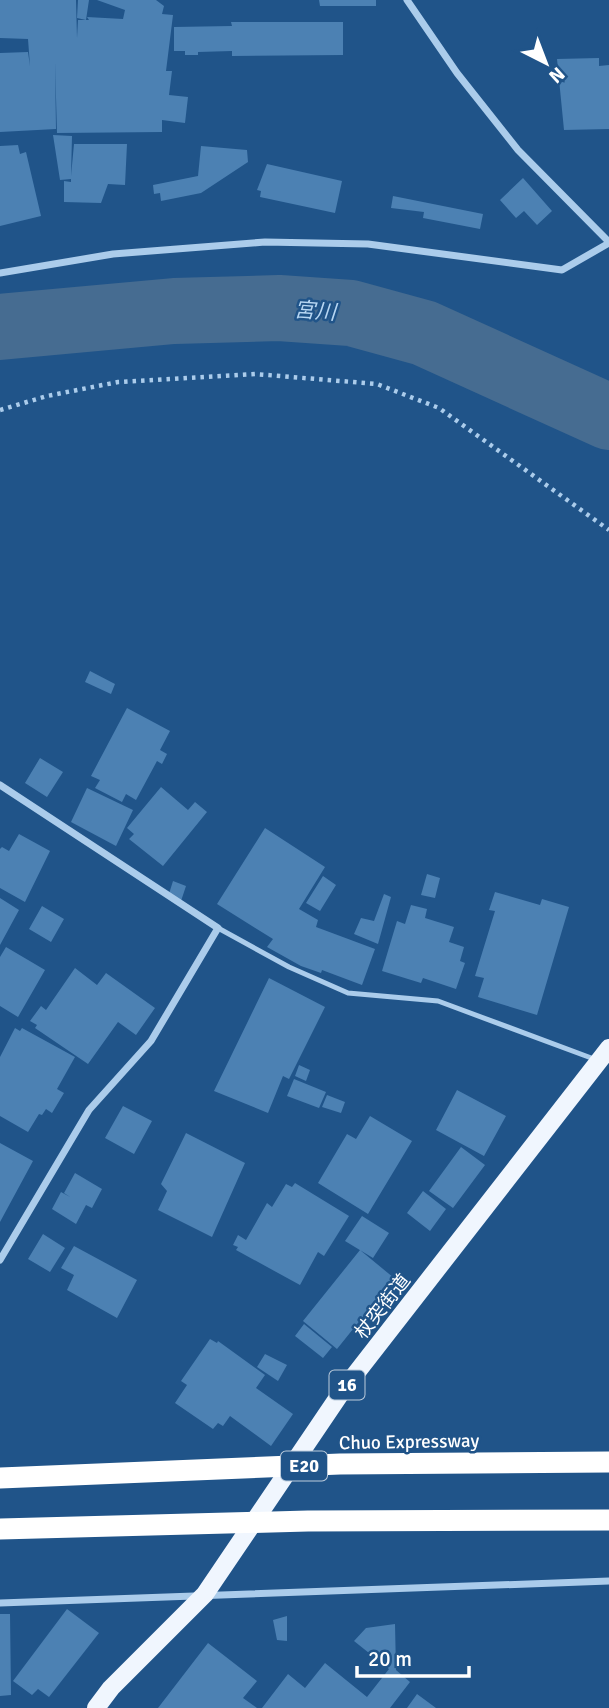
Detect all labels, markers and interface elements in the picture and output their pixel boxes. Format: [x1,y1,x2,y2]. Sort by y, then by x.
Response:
north arrow [511,28,581,98]
text: N [544,62,570,88]
water label: 宮川 [293,297,339,326]
street label: 杖突街道 [350,1269,416,1344]
road number: 16 [330,1370,364,1400]
street label: Chuo Expressway [339,1429,480,1455]
road number: E20 [281,1451,327,1480]
scale bar [357,1634,469,1678]
text: 20 m [368,1646,412,1672]

